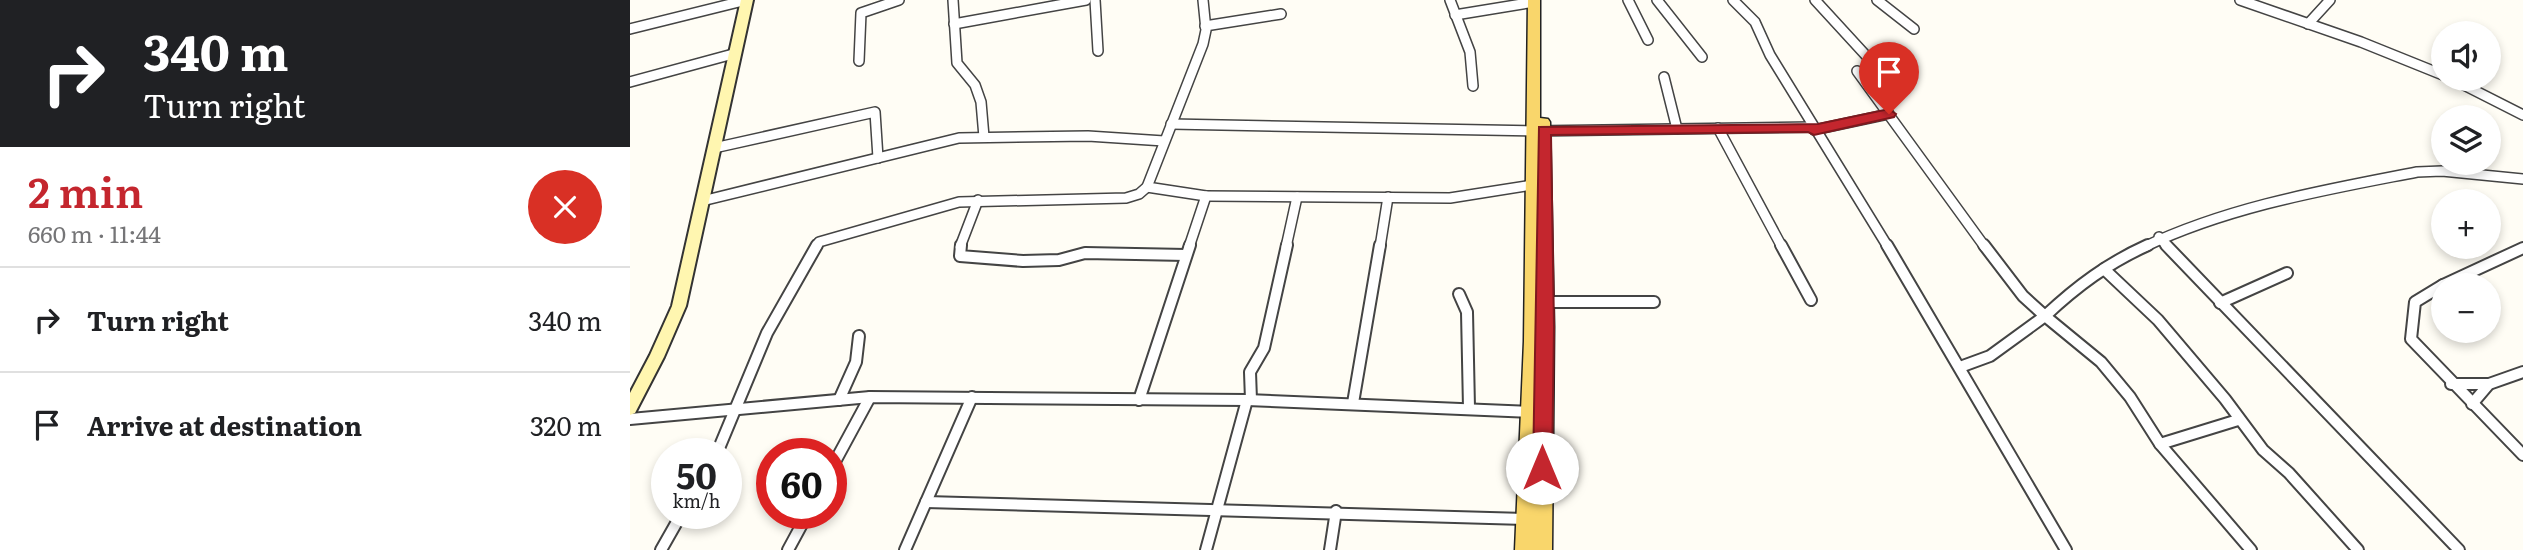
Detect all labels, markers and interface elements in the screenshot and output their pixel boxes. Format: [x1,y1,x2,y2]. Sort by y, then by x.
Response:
text: 340 m [143,13,289,86]
map controls [2431,21,2501,343]
button: sound [2431,21,2501,91]
icon: right [28,28,119,119]
pin [1859,42,1919,114]
icon: arrive [1870,53,1908,91]
text: Turn right [143,80,305,128]
button: layers [2431,105,2501,175]
text: 2 min [28,159,143,221]
button: close [528,170,602,244]
button: + [2431,189,2501,259]
text: 660 m · 11:44 [28,216,161,250]
button: − [2431,273,2501,343]
text: Turn right [87,300,229,339]
text: 340 m [528,300,602,339]
icon: right [28,301,66,339]
text: Arrive at destination [87,405,362,444]
text: 320 m [530,405,602,444]
icon: arrive [28,406,66,444]
position arrow [1505,431,1579,505]
speed limit sign: 60 [756,438,847,529]
text: 50 [676,448,717,500]
text: km/h [673,487,720,514]

